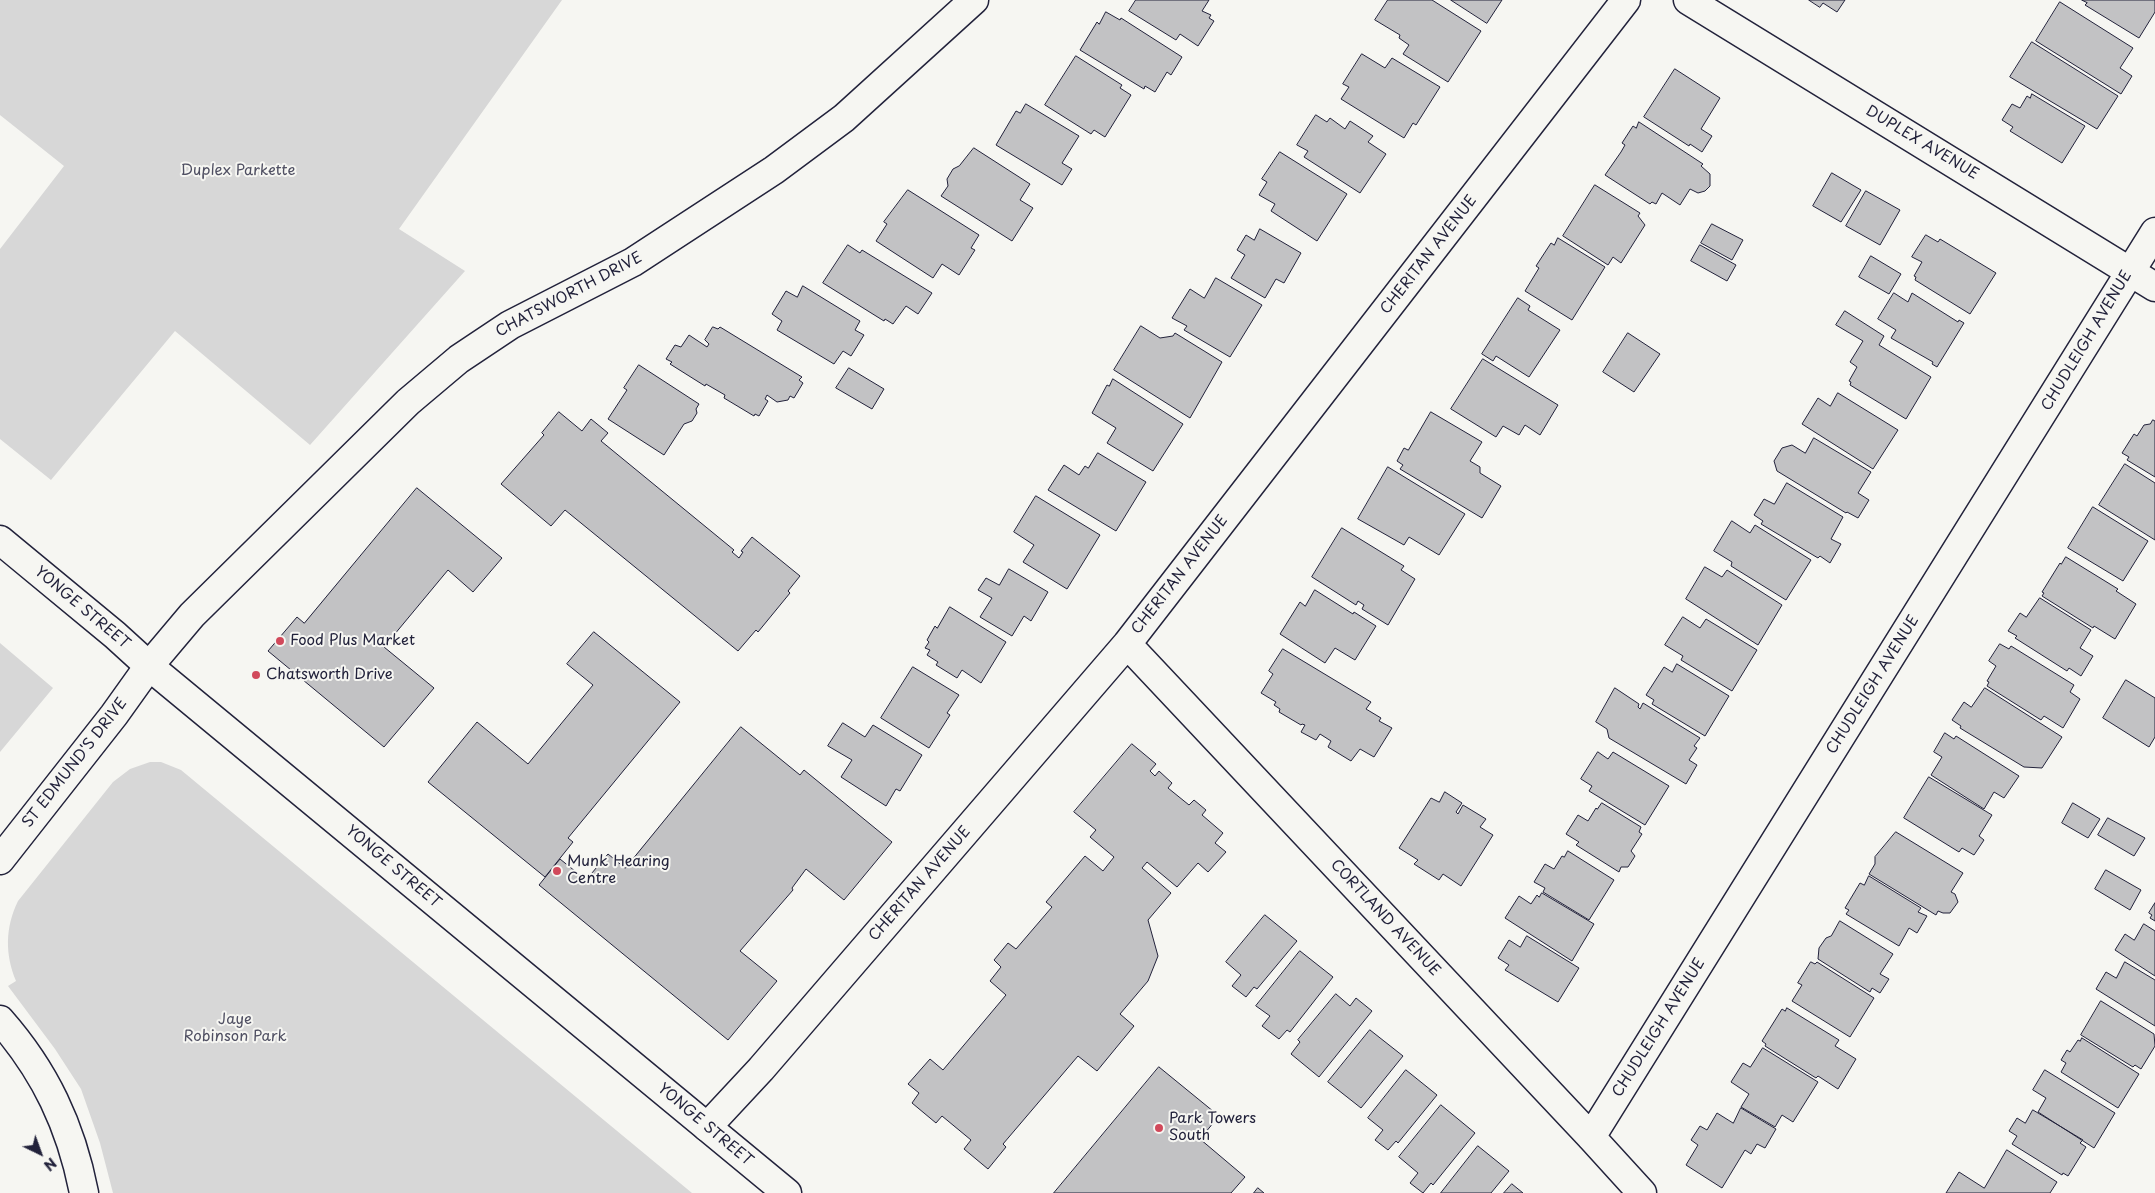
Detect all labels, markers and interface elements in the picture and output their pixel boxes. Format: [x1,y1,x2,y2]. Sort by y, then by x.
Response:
street label: DUPLEX AVENUE [1862,102,1982,184]
park label: Duplex Parkette [181,162,295,180]
street label: CHERITAN AVENUE [1377,192,1481,318]
street label: CHATSWORTH DRIVE [493,249,645,341]
street label: CHUDLEIGH AVENUE [2038,268,2136,414]
street label: CHERITAN AVENUE [1128,512,1232,638]
street label: YONGE STREET [31,563,133,653]
street label: CHUDLEIGH AVENUE [1823,612,1923,758]
place label: Food Plus Market [290,632,415,650]
marker: Food Plus Market [274,635,286,647]
place label: Chatsworth Drive [266,666,393,684]
marker: Chatsworth Drive [250,669,262,681]
street label: ST EDMUND'S DRIVE [19,695,131,831]
street label: YONGE STREET [342,822,444,912]
street label: CHERITAN AVENUE [865,823,975,945]
place label: Munk Hearing Centre [567,853,670,888]
street label: CORTLAND AVENUE [1326,856,1444,980]
marker: Munk Hearing Centre [551,865,563,877]
street label: CHUDLEIGH AVENUE [1609,955,1709,1101]
park label: Jaye Robinson Park [183,1011,287,1046]
street label: YONGE STREET [654,1080,756,1170]
place label: Park Towers South [1169,1110,1256,1145]
marker: Park Towers South [1153,1122,1165,1134]
north arrow [15,1128,65,1178]
text: N [39,1153,62,1176]

